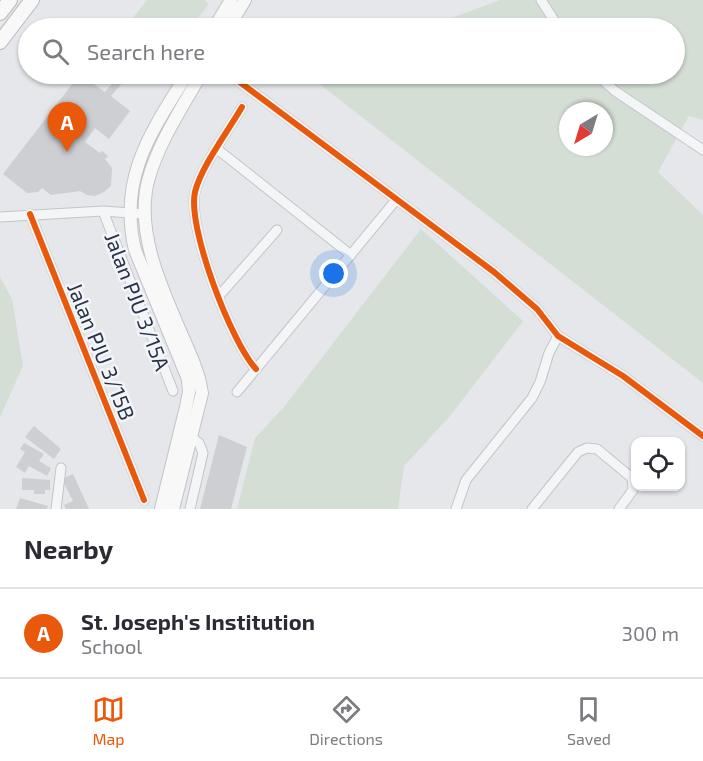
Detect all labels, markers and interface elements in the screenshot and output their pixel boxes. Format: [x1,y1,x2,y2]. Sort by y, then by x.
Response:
search box [18,18,685,84]
icon: search [39,35,72,68]
text: Search here [87,38,205,64]
pin: A [48,102,86,152]
north arrow [559,102,613,156]
street label: Jalan PJU 3/15A [100,228,176,374]
your location [319,259,348,288]
street label: Jalan PJU 3/15B [63,279,141,423]
map controls [631,437,685,491]
button: locate [631,437,685,491]
text: Nearby [24,533,113,564]
text: St. Joseph's Institution [81,608,315,634]
text: A [37,621,50,645]
text: 300 m [622,621,679,645]
text: School [81,634,142,658]
tab: Map [92,693,125,748]
tab: Directions [309,693,383,748]
tab: Saved [567,693,611,748]

